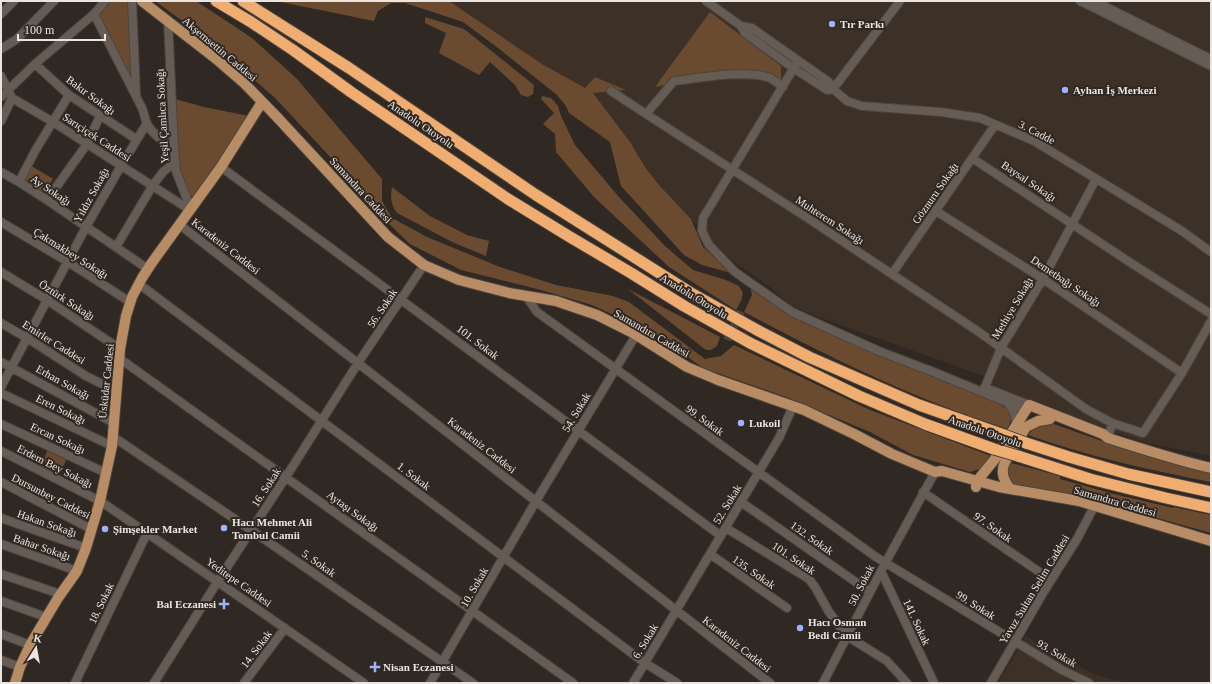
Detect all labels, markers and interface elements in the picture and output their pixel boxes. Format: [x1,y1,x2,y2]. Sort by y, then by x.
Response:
street label: Akşemsettin Caddesi [180,14,260,84]
scale bar [18,16,105,42]
place label: Tır Parkı [840,18,884,30]
marker: Tır Parkı [827,19,837,29]
text: 100 m [24,23,55,37]
street label: Yeşil Çamlıca Sokağı [154,68,170,164]
street label: Bakır Sokağı [64,73,118,117]
place label: Ayhan İş Merkezi [1073,84,1157,96]
marker: Ayhan İş Merkezi [1060,85,1070,95]
street label: Anadolu Otoyolu [386,98,457,151]
street label: Sarıçiçek Caddesi [61,110,133,164]
street label: 3. Cadde [1017,118,1057,146]
street label: Samandıra Caddesi [328,155,394,225]
street label: Baysal Sokağı [999,158,1059,204]
street label: Göznuru Sokağı [909,160,961,226]
street label: Yıldız Sokağı [71,165,111,225]
street label: Ay Sokağı [29,172,73,208]
street label: Muhterem Sokağı [794,193,866,247]
street label: Karadeniz Caddesi [189,216,263,276]
street label: Çakmakbey Sokağı [31,225,111,281]
street label: Demetbağı Sokağı [1029,253,1103,309]
street label: Anadolu Otoyolu [658,271,730,321]
street label: Methiye Sokağı [989,275,1035,341]
street label: Öztürk Sokağı [37,278,97,322]
street label: 56. Sokak [365,286,400,330]
street label: Samandıra Caddesi [612,306,692,360]
street label: Emirler Caddesi [20,318,88,366]
street label: 101. Sokak [455,322,502,362]
street label: Üsküdar Caddesi [96,343,116,419]
street label: Erhan Sokağı [34,362,92,402]
street label: 54. Sokak [560,390,593,434]
street label: Eren Sokağı [34,392,88,426]
street label: 99. Sokak [684,402,727,438]
street label: Anadolu Otoyolu [947,413,1024,449]
street label: Karadeniz Caddesi [445,415,519,475]
place label: Lukoil [749,417,780,429]
marker: Lukoil [736,418,746,428]
street label: Ercan Sokağı [29,420,87,456]
street label: Erdem Bey Sokağı [15,442,95,490]
street label: 1. Sokak [395,460,433,493]
street label: 16. Sokak [249,465,283,509]
street label: Dursunbey Caddesi [10,471,92,521]
street label: 52. Sokak [711,482,744,526]
street label: Samandıra Caddesi [1072,483,1158,519]
street label: Aytaşı Sokağı [325,488,381,534]
street label: Hakan Sokağı [16,507,78,539]
street label: 97. Sokak [972,509,1015,545]
place label: Hacı Mehmet Ali Tombul Camii [232,516,312,541]
street label: 132. Sokak [788,519,836,557]
place label: Şimşekler Market [113,523,198,535]
marker: Hacı Mehmet Ali Tombul Camii [219,523,229,533]
marker: Şimşekler Market [100,524,110,534]
street label: Bahar Sokağı [12,532,72,562]
street label: Yavuz Sultan Selim Caddesi [997,532,1071,646]
street label: 101. Sokak [770,539,818,577]
street label: 5. Sokak [300,547,339,579]
street label: 135. Sokak [730,553,778,591]
street label: Yeditepe Caddesi [204,555,274,609]
street label: 50. Sokak [846,562,877,607]
street label: 10. Sokak [458,565,490,609]
street label: 18. Sokak [86,580,116,625]
street label: 99. Sokak [954,588,998,622]
street label: 141. Sokak [901,597,933,647]
place label: Bal Eczanesi [156,598,216,610]
marker: Bal Eczanesi [219,599,229,609]
street label: Karadeniz Caddesi [700,614,774,674]
place label: Hacı Osman Bedi Camii [808,616,866,641]
street label: 6. Sokak [630,621,660,661]
marker: Hacı Osman Bedi Camii [795,623,805,633]
street label: 14. Sokak [238,627,274,670]
north arrow [16,628,56,668]
text: K [33,631,44,645]
street label: 93. Sokak [1035,637,1079,669]
place label: Nisan Eczanesi [383,661,454,673]
marker: Nisan Eczanesi [370,662,380,672]

